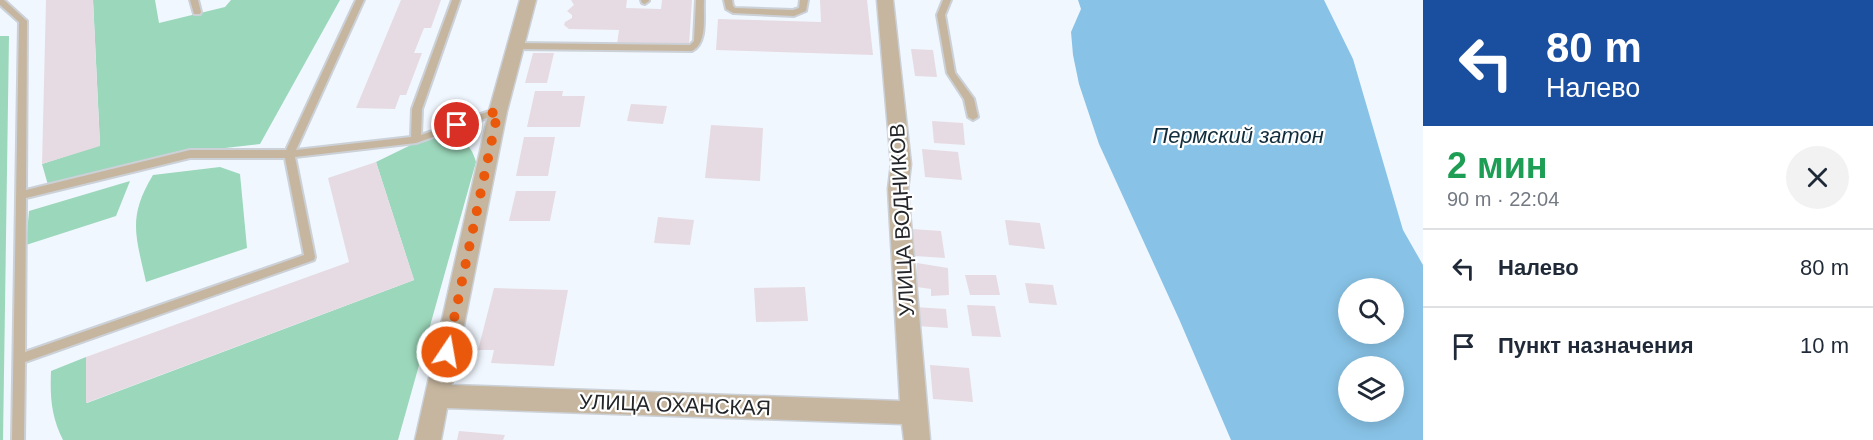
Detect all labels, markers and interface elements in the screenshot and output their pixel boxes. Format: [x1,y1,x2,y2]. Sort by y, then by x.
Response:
icon: left [1447,24,1525,102]
text: 80 m [1546,24,1642,71]
text: Налево [1546,73,1640,103]
pin [431,99,482,150]
icon: arrive [440,108,473,141]
street label: УЛИЦА ВОДНИКОВ [885,123,918,317]
water label: Пермский затон [1152,123,1324,148]
text: 2 мин [1447,145,1548,186]
button: close [1786,146,1849,209]
text: 90 m · 22:04 [1447,188,1559,210]
icon: left [1447,252,1480,285]
text: Налево [1498,255,1579,280]
text: 80 m [1800,255,1849,280]
map controls [1338,278,1404,422]
button: search [1338,278,1404,344]
position arrow [415,320,479,384]
icon: arrive [1447,330,1480,363]
text: Пункт назначения [1498,333,1694,358]
text: 10 m [1800,333,1849,358]
button: layers [1338,356,1404,422]
street label: УЛИЦА ОХАНСКАЯ [579,390,771,419]

